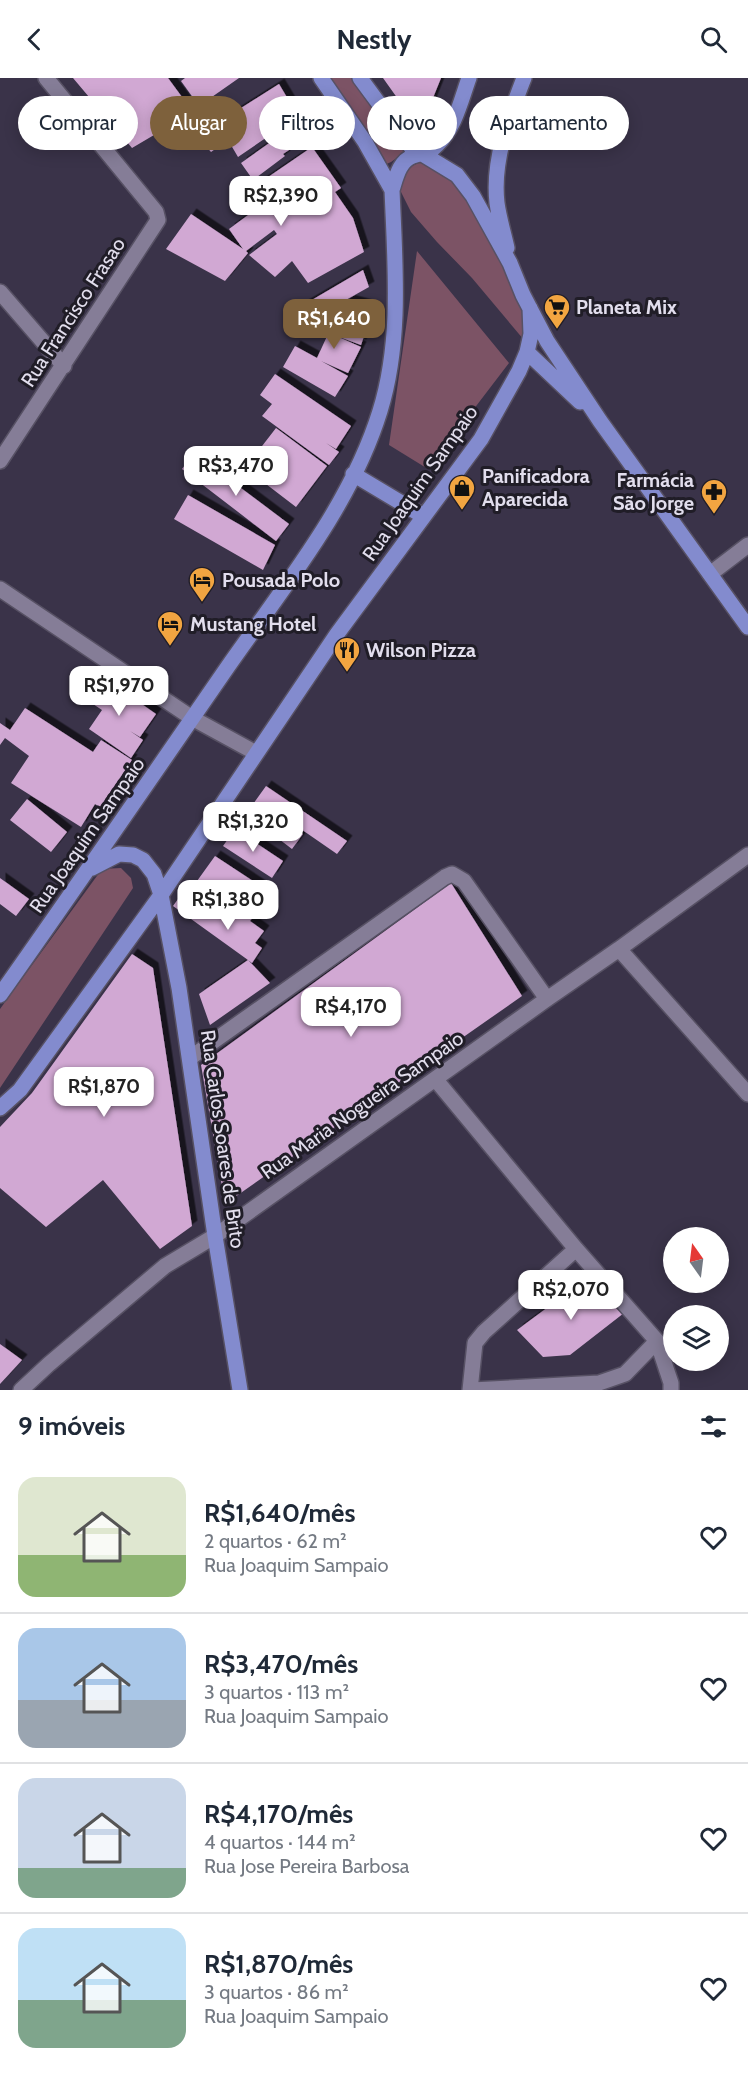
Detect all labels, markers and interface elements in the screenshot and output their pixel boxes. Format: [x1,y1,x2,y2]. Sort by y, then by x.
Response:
icon: back [18,23,51,56]
text: Nestly [337,23,411,56]
icon: search [697,23,730,56]
chip: Comprar [18,96,138,150]
chip: Alugar [150,96,247,150]
chip: Filtros [259,96,355,150]
chip: Novo [367,96,457,150]
chip: Apartamento [469,96,629,150]
pin: R$2,390 [226,176,336,227]
text: R$2,390 [243,183,319,207]
street label: Rua Francisco Frasao [16,233,130,391]
supermarket icon: Planeta Mix [542,292,572,330]
place label: Planeta Mix [576,295,677,319]
pin: R$1,640 [279,299,389,350]
text: R$1,640 [297,306,371,330]
street label: Rua Joaquim Sampaio [357,401,483,565]
pin: R$3,470 [181,446,291,497]
text: R$3,470 [198,453,274,477]
place label: Panificadora Aparecida [482,464,590,511]
place label: Farmácia São Jorge [613,468,694,515]
shop icon: Panificadora Aparecida [447,473,477,511]
pharmacy icon: Farmácia São Jorge [699,477,729,515]
hotel icon: Pousada Polo [187,565,217,603]
place label: Pousada Polo [222,568,340,592]
hotel icon: Mustang Hotel [155,609,185,647]
place label: Mustang Hotel [190,612,316,636]
restaurant icon: Wilson Pizza [332,635,362,673]
place label: Wilson Pizza [366,638,476,662]
pin: R$1,970 [64,666,174,717]
text: R$1,970 [83,673,155,697]
street label: Rua Joaquim Sampaio [24,753,150,917]
pin: R$1,320 [198,802,308,853]
text: R$1,320 [217,809,289,833]
pin: R$1,380 [173,880,283,931]
text: R$1,380 [191,887,265,911]
pin: R$4,170 [296,987,406,1038]
text: R$4,170 [315,994,387,1018]
street label: Rua Maria Nogueira Sampaio [256,1026,468,1184]
street label: Rua Carlos Soares de Brito [196,1028,250,1250]
pin: R$1,870 [49,1067,159,1118]
text: R$1,870 [68,1074,140,1098]
north arrow [663,1227,729,1293]
map controls [663,1227,729,1371]
pin: R$2,070 [516,1270,626,1321]
text: R$2,070 [532,1277,610,1301]
button: layers [663,1305,729,1371]
text: 9 imóveis [18,1410,125,1442]
icon: filters [697,1410,730,1443]
text: R$1,640/mês [204,1497,355,1529]
icon: home [66,1501,138,1573]
icon: heart [697,1521,730,1554]
text: 2 quartos · 62 m² [204,1529,347,1553]
text: Rua Joaquim Sampaio [204,1553,389,1577]
text: R$3,470/mês [204,1648,358,1680]
icon: home [66,1652,138,1724]
icon: heart [697,1672,730,1705]
text: 3 quartos · 113 m² [204,1680,349,1704]
text: Rua Joaquim Sampaio [204,1704,389,1728]
text: R$4,170/mês [204,1798,353,1830]
icon: home [66,1802,138,1874]
icon: heart [697,1822,730,1855]
text: 4 quartos · 144 m² [204,1830,356,1854]
text: Rua Jose Pereira Barbosa [204,1854,409,1878]
text: R$1,870/mês [204,1948,353,1980]
icon: home [66,1952,138,2024]
icon: heart [697,1972,730,2005]
text: 3 quartos · 86 m² [204,1980,349,2004]
text: Rua Joaquim Sampaio [204,2004,389,2028]

